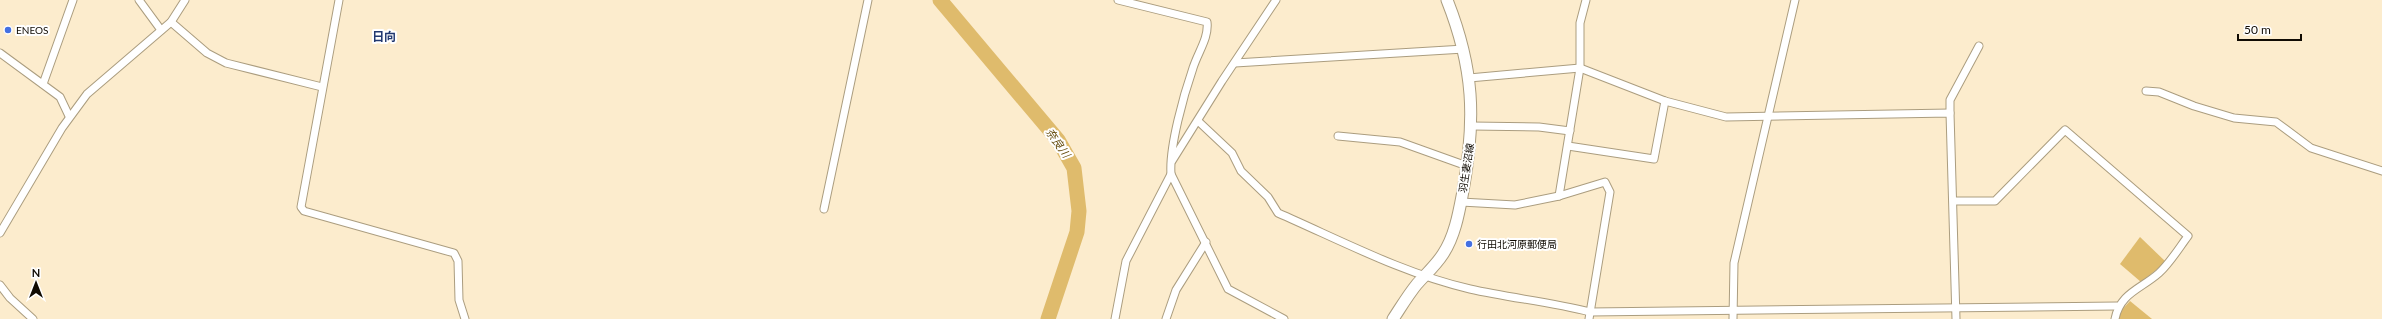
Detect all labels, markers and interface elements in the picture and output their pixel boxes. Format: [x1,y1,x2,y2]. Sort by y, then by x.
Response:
scale bar [2238,16,2301,42]
text: 50 m [2244,22,2271,37]
place label: ENEOS [16,24,48,36]
marker: ENEOS [3,25,13,35]
district label: 日向 [372,29,396,44]
water label: 奈良川 [1044,125,1074,161]
street label: 羽生妻沼線 [1456,142,1476,194]
place label: 行田北河原郵便局 [1477,238,1557,250]
marker: 行田北河原郵便局 [1464,239,1474,249]
north arrow [16,263,56,303]
text: N [32,266,40,279]

